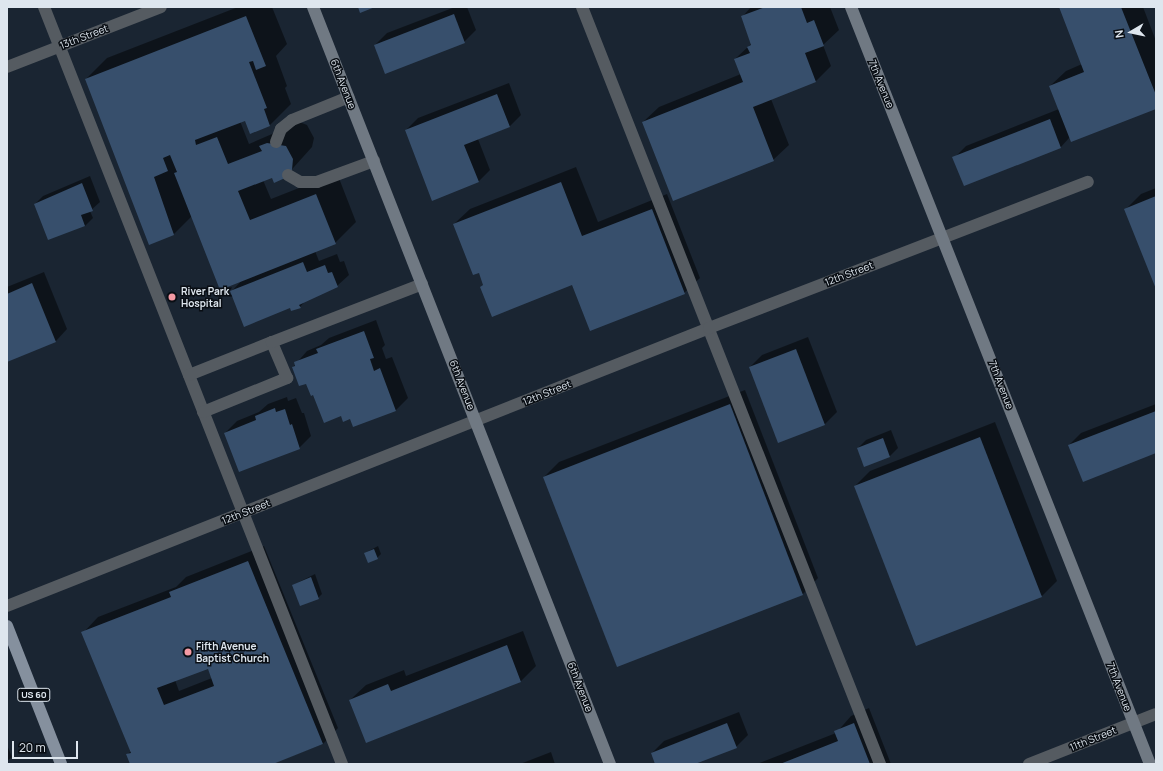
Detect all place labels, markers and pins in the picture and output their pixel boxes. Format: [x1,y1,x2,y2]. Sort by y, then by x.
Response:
place label: River Park Hospital [181,285,229,308]
marker: River Park Hospital [166,291,178,303]
place label: Fifth Avenue Baptist Church [196,640,269,664]
marker: Fifth Avenue Baptist Church [183,647,193,657]

